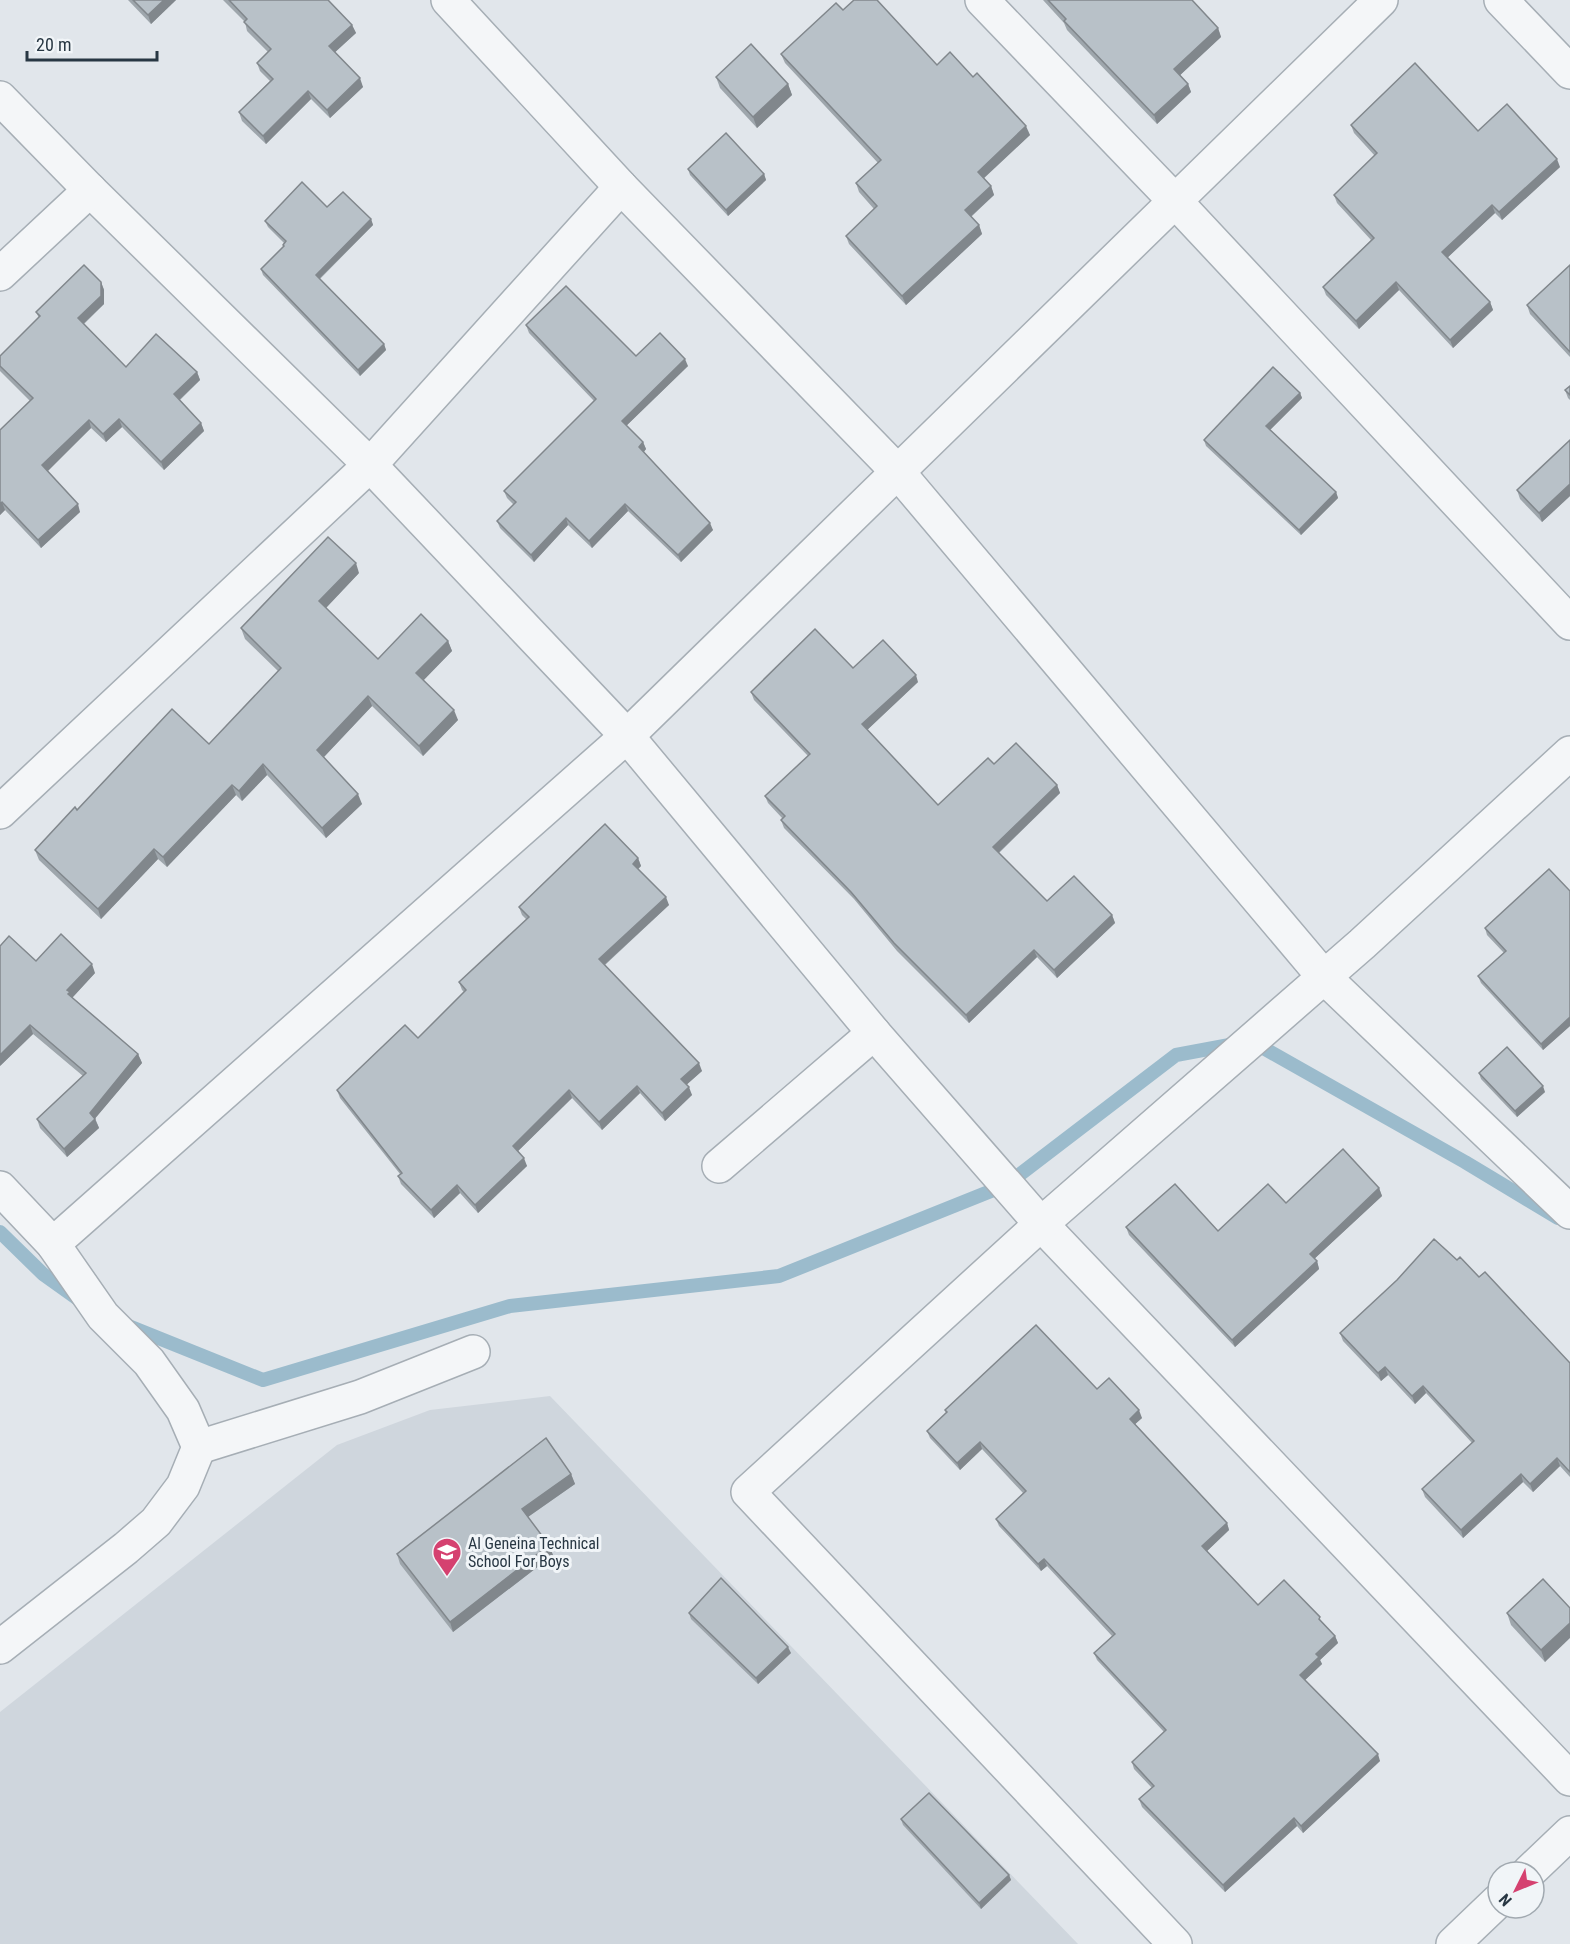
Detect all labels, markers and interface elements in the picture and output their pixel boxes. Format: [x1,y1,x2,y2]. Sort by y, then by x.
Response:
scale bar [27,24,158,62]
text: 20 m [36,34,71,55]
place label: Al Geneina Technical School For Boys [468,1534,600,1571]
school or university icon: Al Geneina Technical School For Boys [431,1536,463,1578]
north arrow [1486,1860,1546,1920]
text: N [1495,1890,1516,1910]

